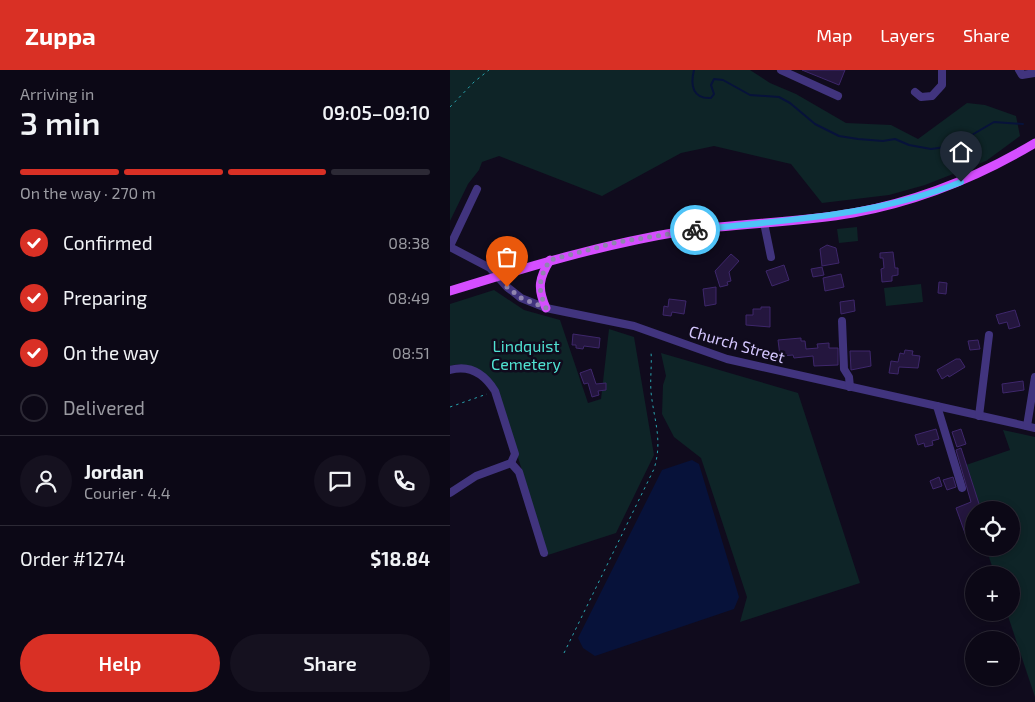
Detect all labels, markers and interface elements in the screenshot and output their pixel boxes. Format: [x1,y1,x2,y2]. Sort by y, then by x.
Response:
text: Zuppa [25,21,96,50]
text: Map [816,24,852,46]
text: Layers [880,24,935,46]
text: Share [963,24,1010,46]
text: Arriving in [20,84,94,103]
text: 09:05–09:10 [322,101,430,124]
text: 3 min [20,103,101,141]
pin [940,131,982,182]
icon: home [947,138,975,166]
text: On the way · 270 m [20,183,156,202]
courier [670,205,720,255]
icon: bike [681,216,709,244]
icon: check [20,229,48,257]
text: Confirmed [63,231,153,254]
text: 08:38 [388,233,430,252]
pin [486,236,528,287]
icon: bag [493,243,521,271]
icon: check [20,284,48,312]
text: Preparing [63,286,147,309]
text: 08:49 [388,288,430,307]
street label: Church Street [687,321,787,366]
park label: Lindquist Cemetery [491,336,561,373]
icon: check [20,339,48,367]
text: On the way [63,341,159,364]
text: 08:51 [392,343,430,362]
text: Delivered [63,396,145,419]
button: person [20,455,72,507]
button: chat [314,455,366,507]
button: phone [378,455,430,507]
text: Jordan [84,460,144,483]
text: Courier · 4.4 [84,483,171,502]
map controls [965,501,1020,686]
button: locate [965,501,1020,556]
text: Order #1274 [20,547,125,570]
text: $18.84 [370,547,430,570]
button: + [965,566,1020,621]
button: − [965,631,1020,686]
button: Help [20,634,220,692]
button: Share [230,634,430,692]

